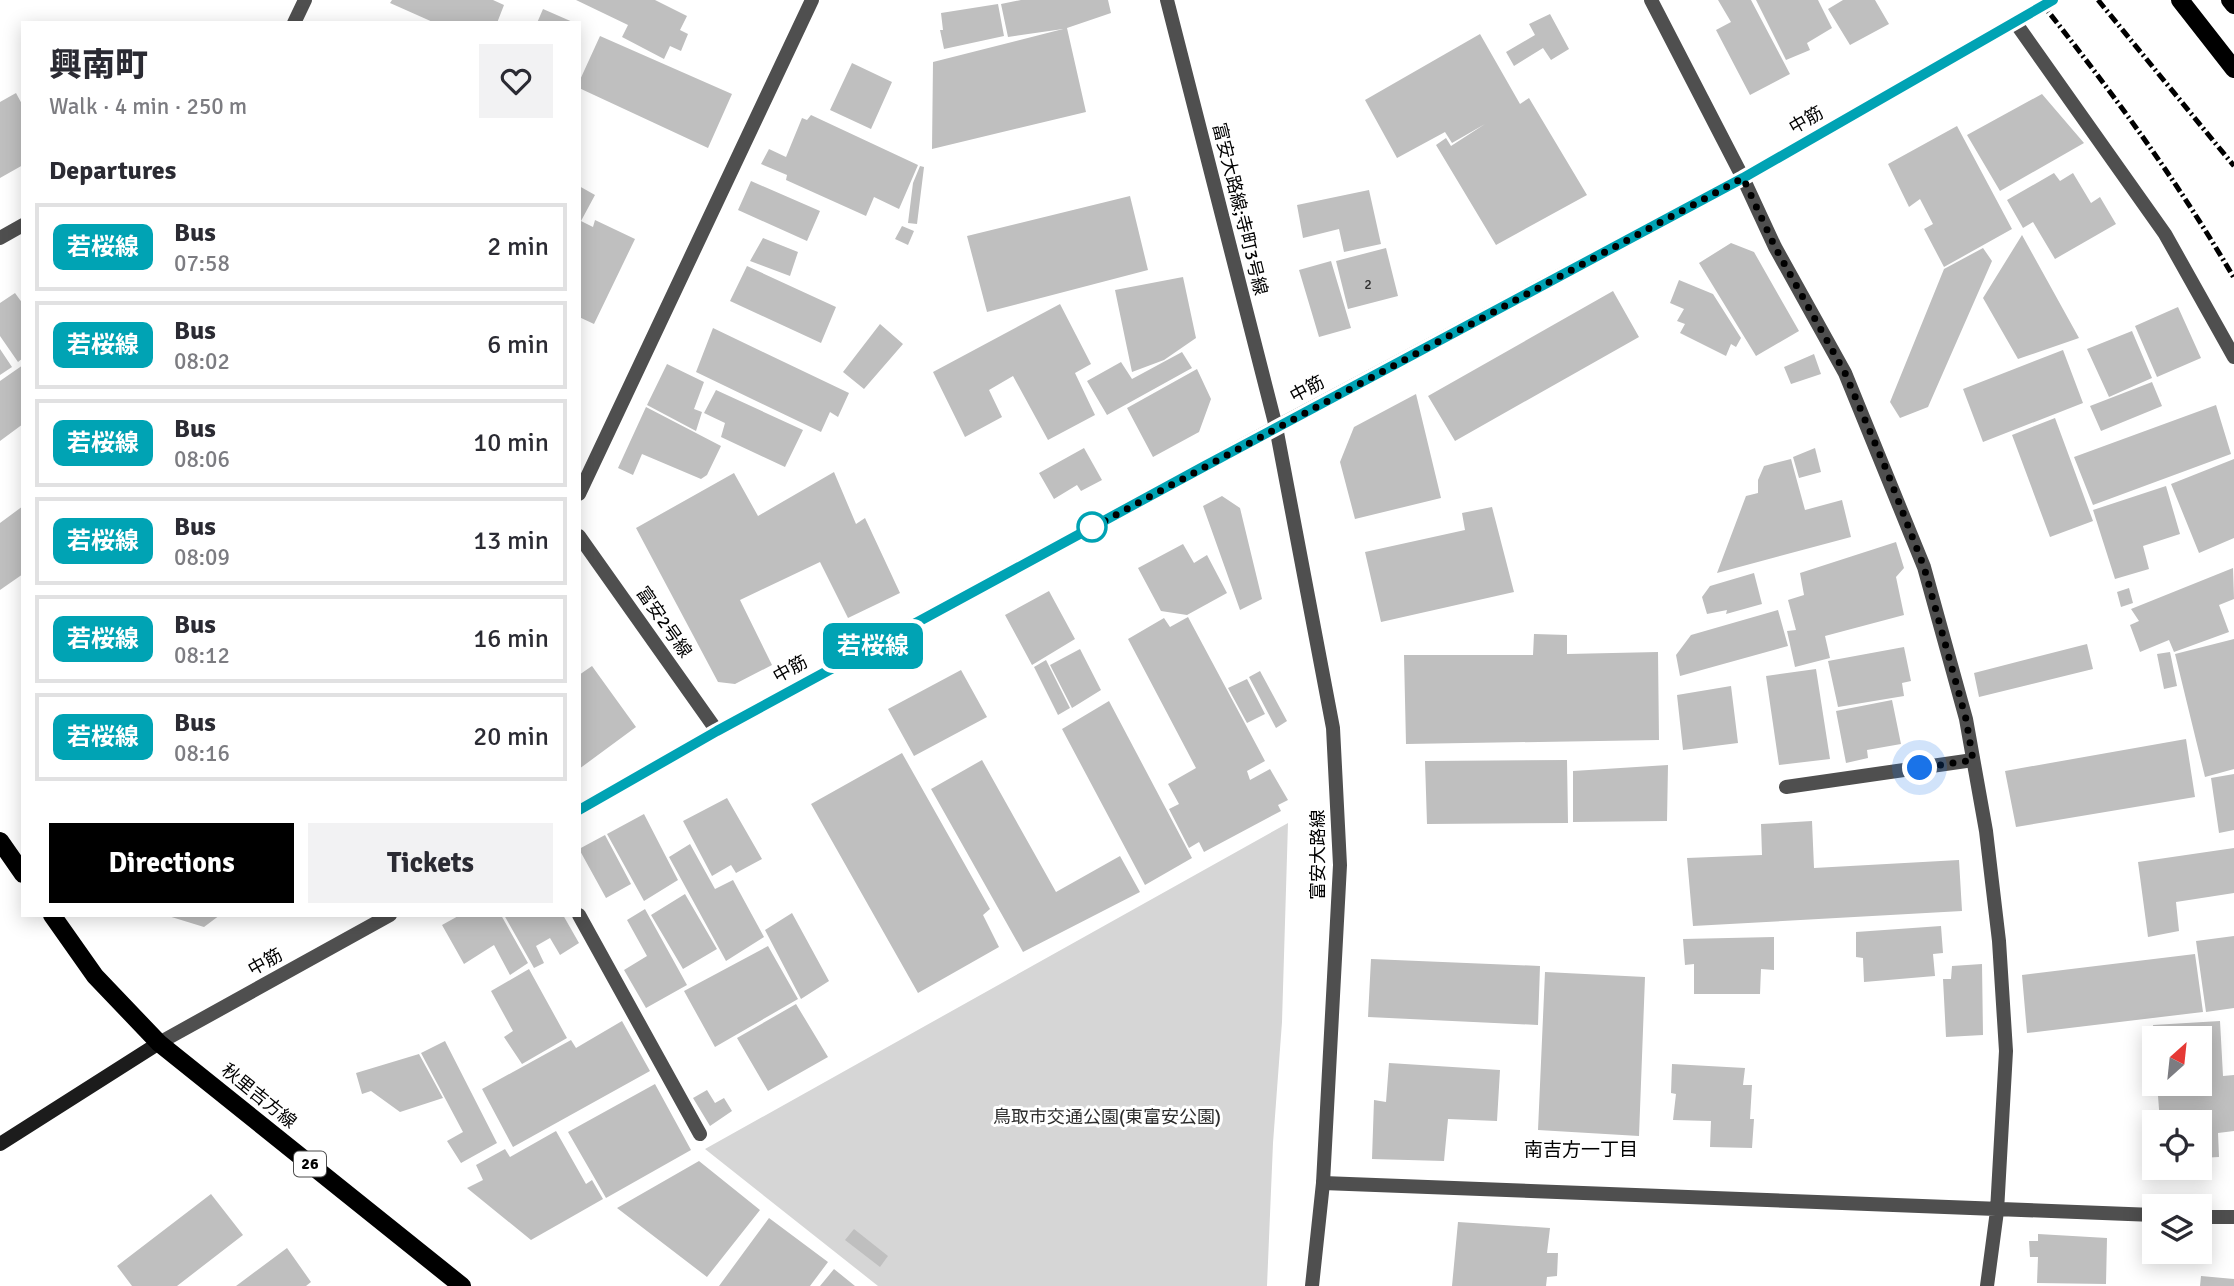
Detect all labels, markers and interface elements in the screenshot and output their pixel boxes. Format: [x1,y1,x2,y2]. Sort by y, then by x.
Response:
button: heart [479,44,553,118]
text: 興南町 [49,45,148,86]
text: Walk · 4 min · 250 m [49,92,247,121]
street label: 中筋 [1785,101,1827,139]
street label: 富安大路線;寺町3号線 [1208,121,1272,297]
text: Departures [49,155,176,187]
text: Bus [174,217,216,249]
text: 2 min [487,231,549,263]
text: 若桜線 [67,232,139,262]
text: 07:58 [174,249,230,278]
house number: 2 [1364,276,1372,293]
text: Bus [174,315,216,347]
text: 6 min [487,329,549,361]
text: 若桜線 [67,330,139,360]
text: 08:02 [174,347,230,376]
street label: 中筋 [1286,371,1328,407]
text: Bus [174,413,216,445]
text: 10 min [473,427,549,459]
text: 若桜線 [67,428,139,458]
text: 08:06 [174,445,230,474]
text: Bus [174,511,216,543]
unlabelled marker [1077,512,1107,542]
text: 13 min [473,525,549,557]
text: 若桜線 [67,526,139,556]
text: 08:09 [174,543,230,572]
street label: 富安2号線 [632,582,696,662]
text: Bus [174,609,216,641]
text: 16 min [473,623,549,655]
line badge: 若桜線 [833,623,913,669]
text: 若桜線 [67,624,139,654]
text: 若桜線 [837,631,909,661]
text: 08:12 [174,641,230,670]
street label: 中筋 [769,651,811,687]
text: Bus [174,707,216,739]
text: 20 min [473,721,549,753]
text: 若桜線 [67,722,139,752]
text: 08:16 [174,739,230,768]
your location [1902,750,1937,785]
street label: 富安大路線 [1307,810,1329,900]
button: Directions [49,823,294,903]
button: Tickets [308,823,553,903]
street label: 中筋 [244,944,286,980]
north arrow [2142,1026,2212,1096]
map controls [2142,1026,2212,1264]
street label: 秋里吉方線 [217,1059,301,1133]
park label: 鳥取市交通公園(東富安公園) [993,1106,1221,1128]
button: locate [2142,1110,2212,1180]
district label: 南吉方一丁目 [1524,1138,1638,1162]
road number: 26 [294,1152,326,1176]
button: layers [2142,1194,2212,1264]

